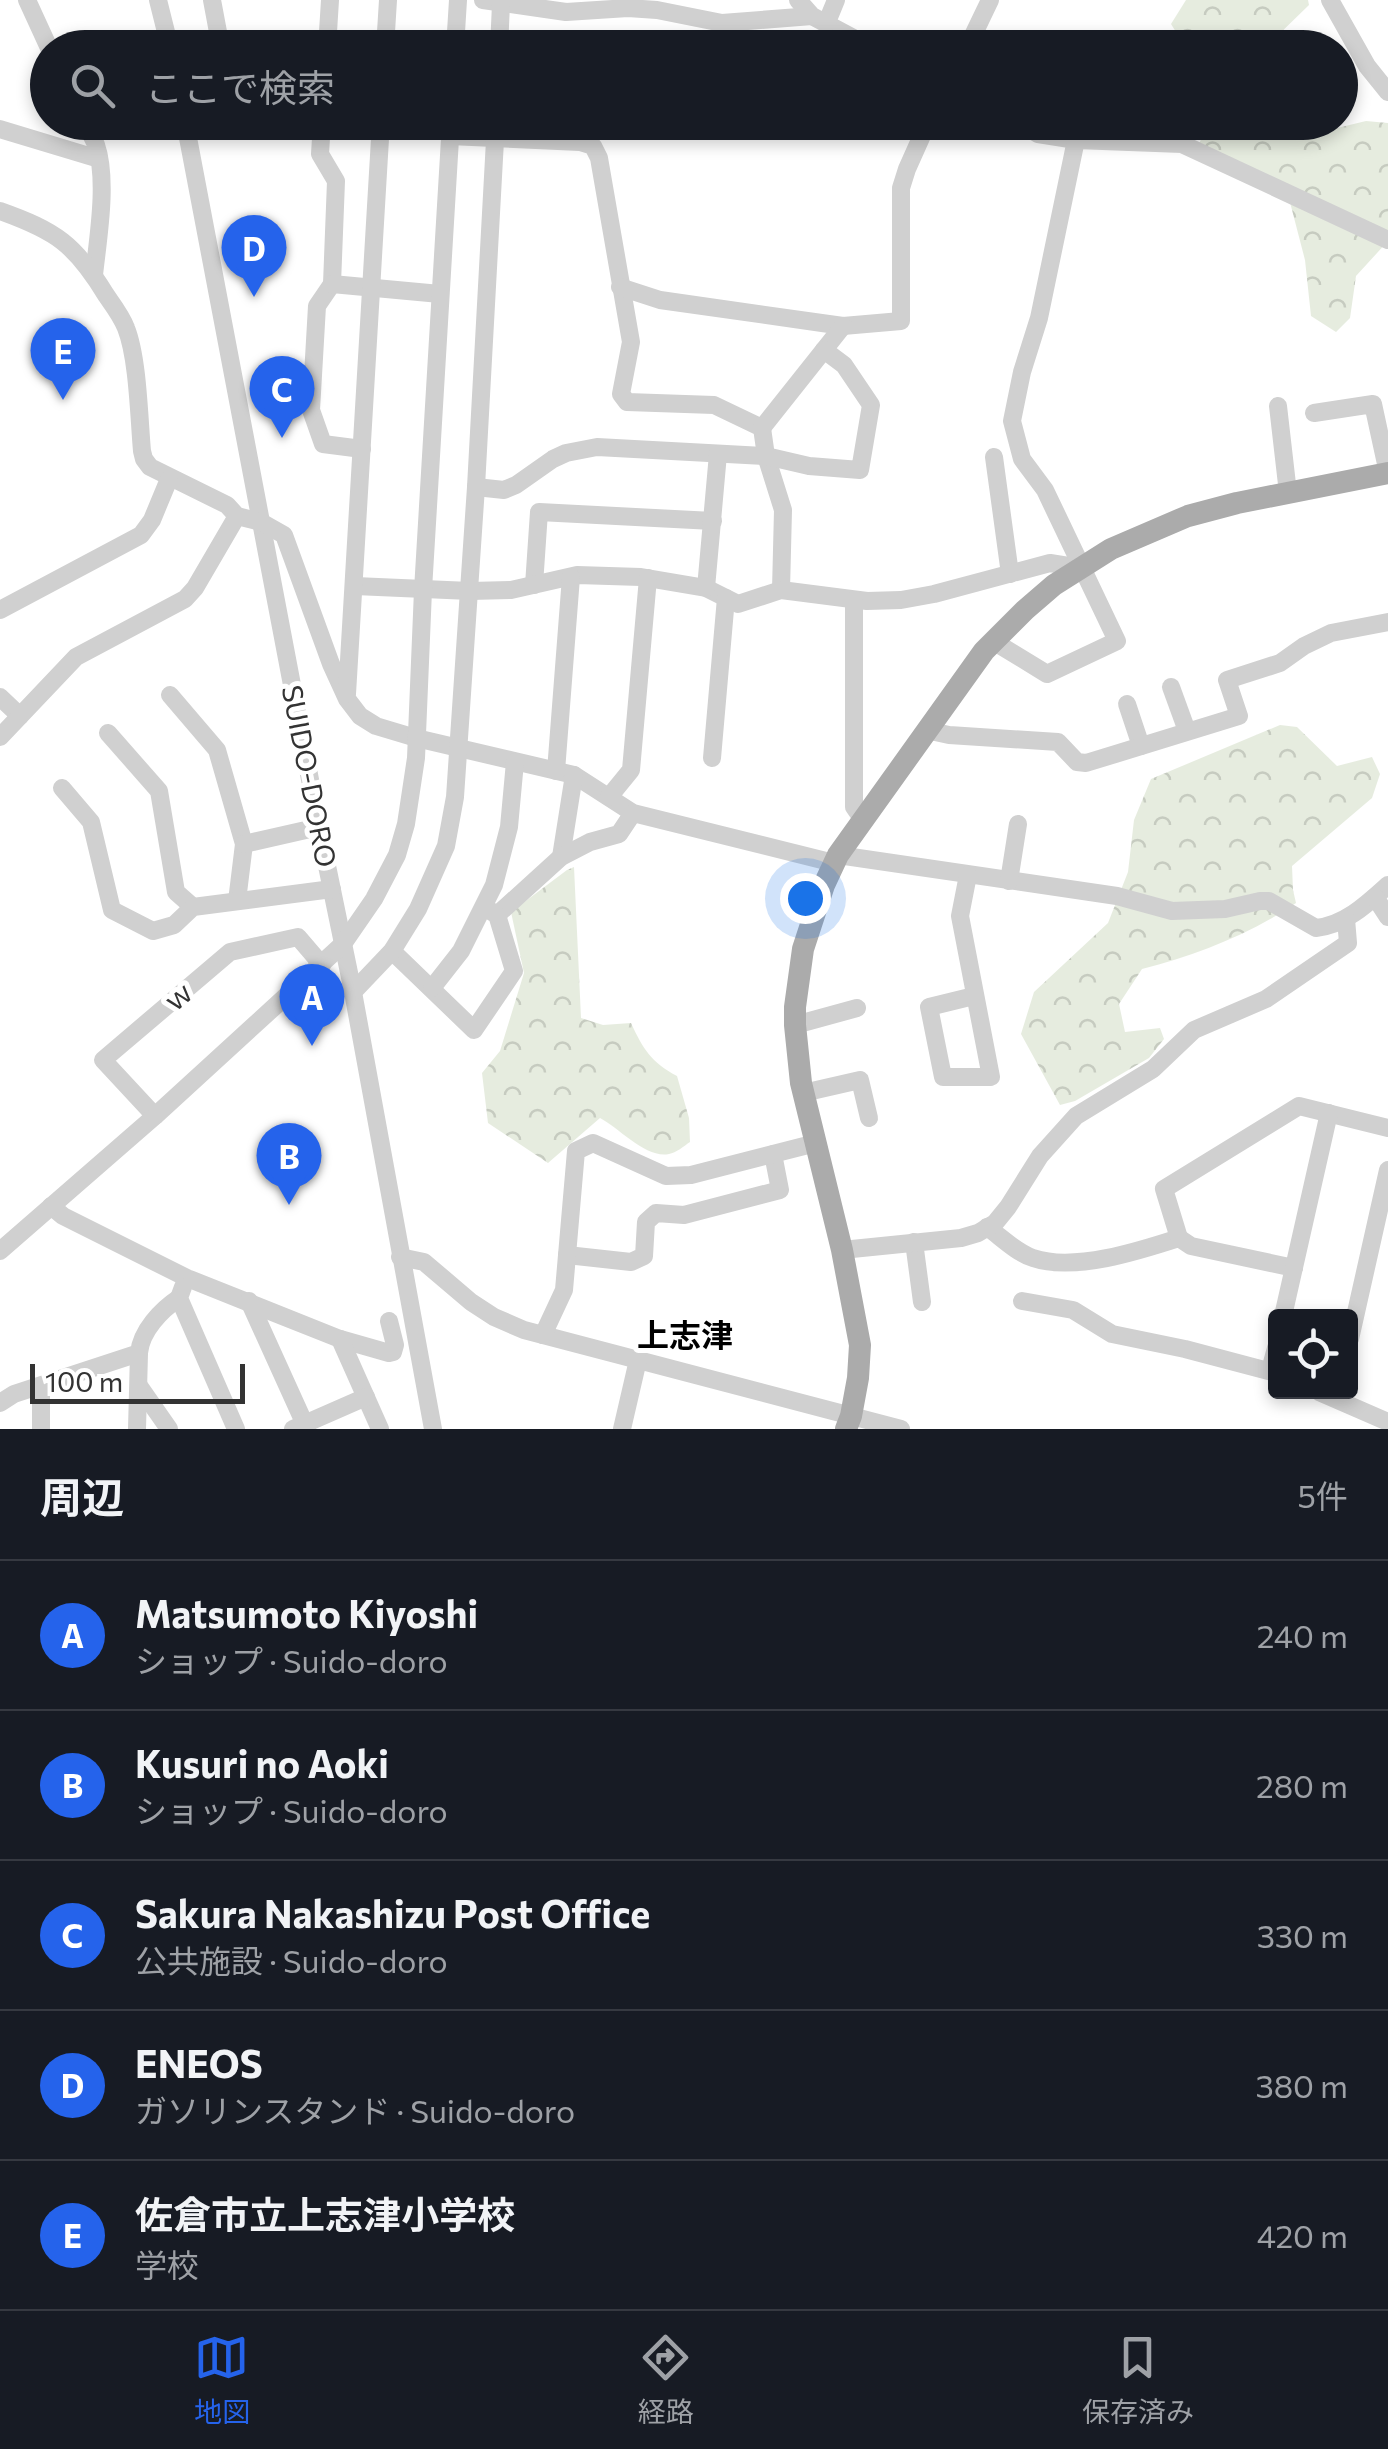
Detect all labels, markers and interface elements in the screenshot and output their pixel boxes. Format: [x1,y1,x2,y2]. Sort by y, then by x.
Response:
search box [30,30,1358,140]
icon: search [65,58,120,113]
text: ここで検索 [145,63,335,110]
pin: D [222,214,286,297]
pin: E [30,318,96,400]
pin: C [250,356,314,438]
street label: SUIDO-DORO [276,682,344,870]
your location [780,873,831,924]
pin: A [280,964,344,1046]
street label: ｗ [156,974,200,1018]
pin: B [256,1122,322,1205]
map controls [1268,1309,1358,1399]
button: locate [1268,1309,1358,1399]
district label: 上志津 [637,1314,733,1354]
scale bar [30,1359,245,1404]
text: 100 m [45,1364,123,1398]
text: 周辺 [40,1470,124,1522]
text: 5件 [1298,1475,1348,1515]
text: Matsumoto Kiyoshi [135,1589,478,1636]
text: A [61,1615,84,1655]
text: 240 m [1257,1615,1348,1655]
text: ショップ · Suido-doro [135,1640,448,1680]
text: Kusuri no Aoki [135,1739,389,1786]
text: B [62,1765,83,1805]
text: 280 m [1256,1765,1348,1805]
text: ショップ · Suido-doro [135,1790,448,1830]
text: Sakura Nakashizu Post Office [135,1889,650,1936]
text: C [62,1915,83,1955]
text: 330 m [1257,1915,1348,1955]
text: 公共施設 · Suido-doro [135,1940,448,1980]
text: ENEOS [135,2039,263,2086]
text: D [61,2065,84,2105]
text: 380 m [1255,2065,1348,2105]
text: ガソリンスタンド · Suido-doro [135,2090,575,2130]
text: 佐倉市立上志津小学校 [135,2190,515,2237]
text: E [63,2215,82,2255]
text: 420 m [1257,2215,1348,2255]
text: 学校 [135,2244,199,2284]
tab: 地図 [194,2330,250,2430]
tab: 経路 [638,2330,694,2430]
tab: 保存済み [1082,2330,1194,2430]

